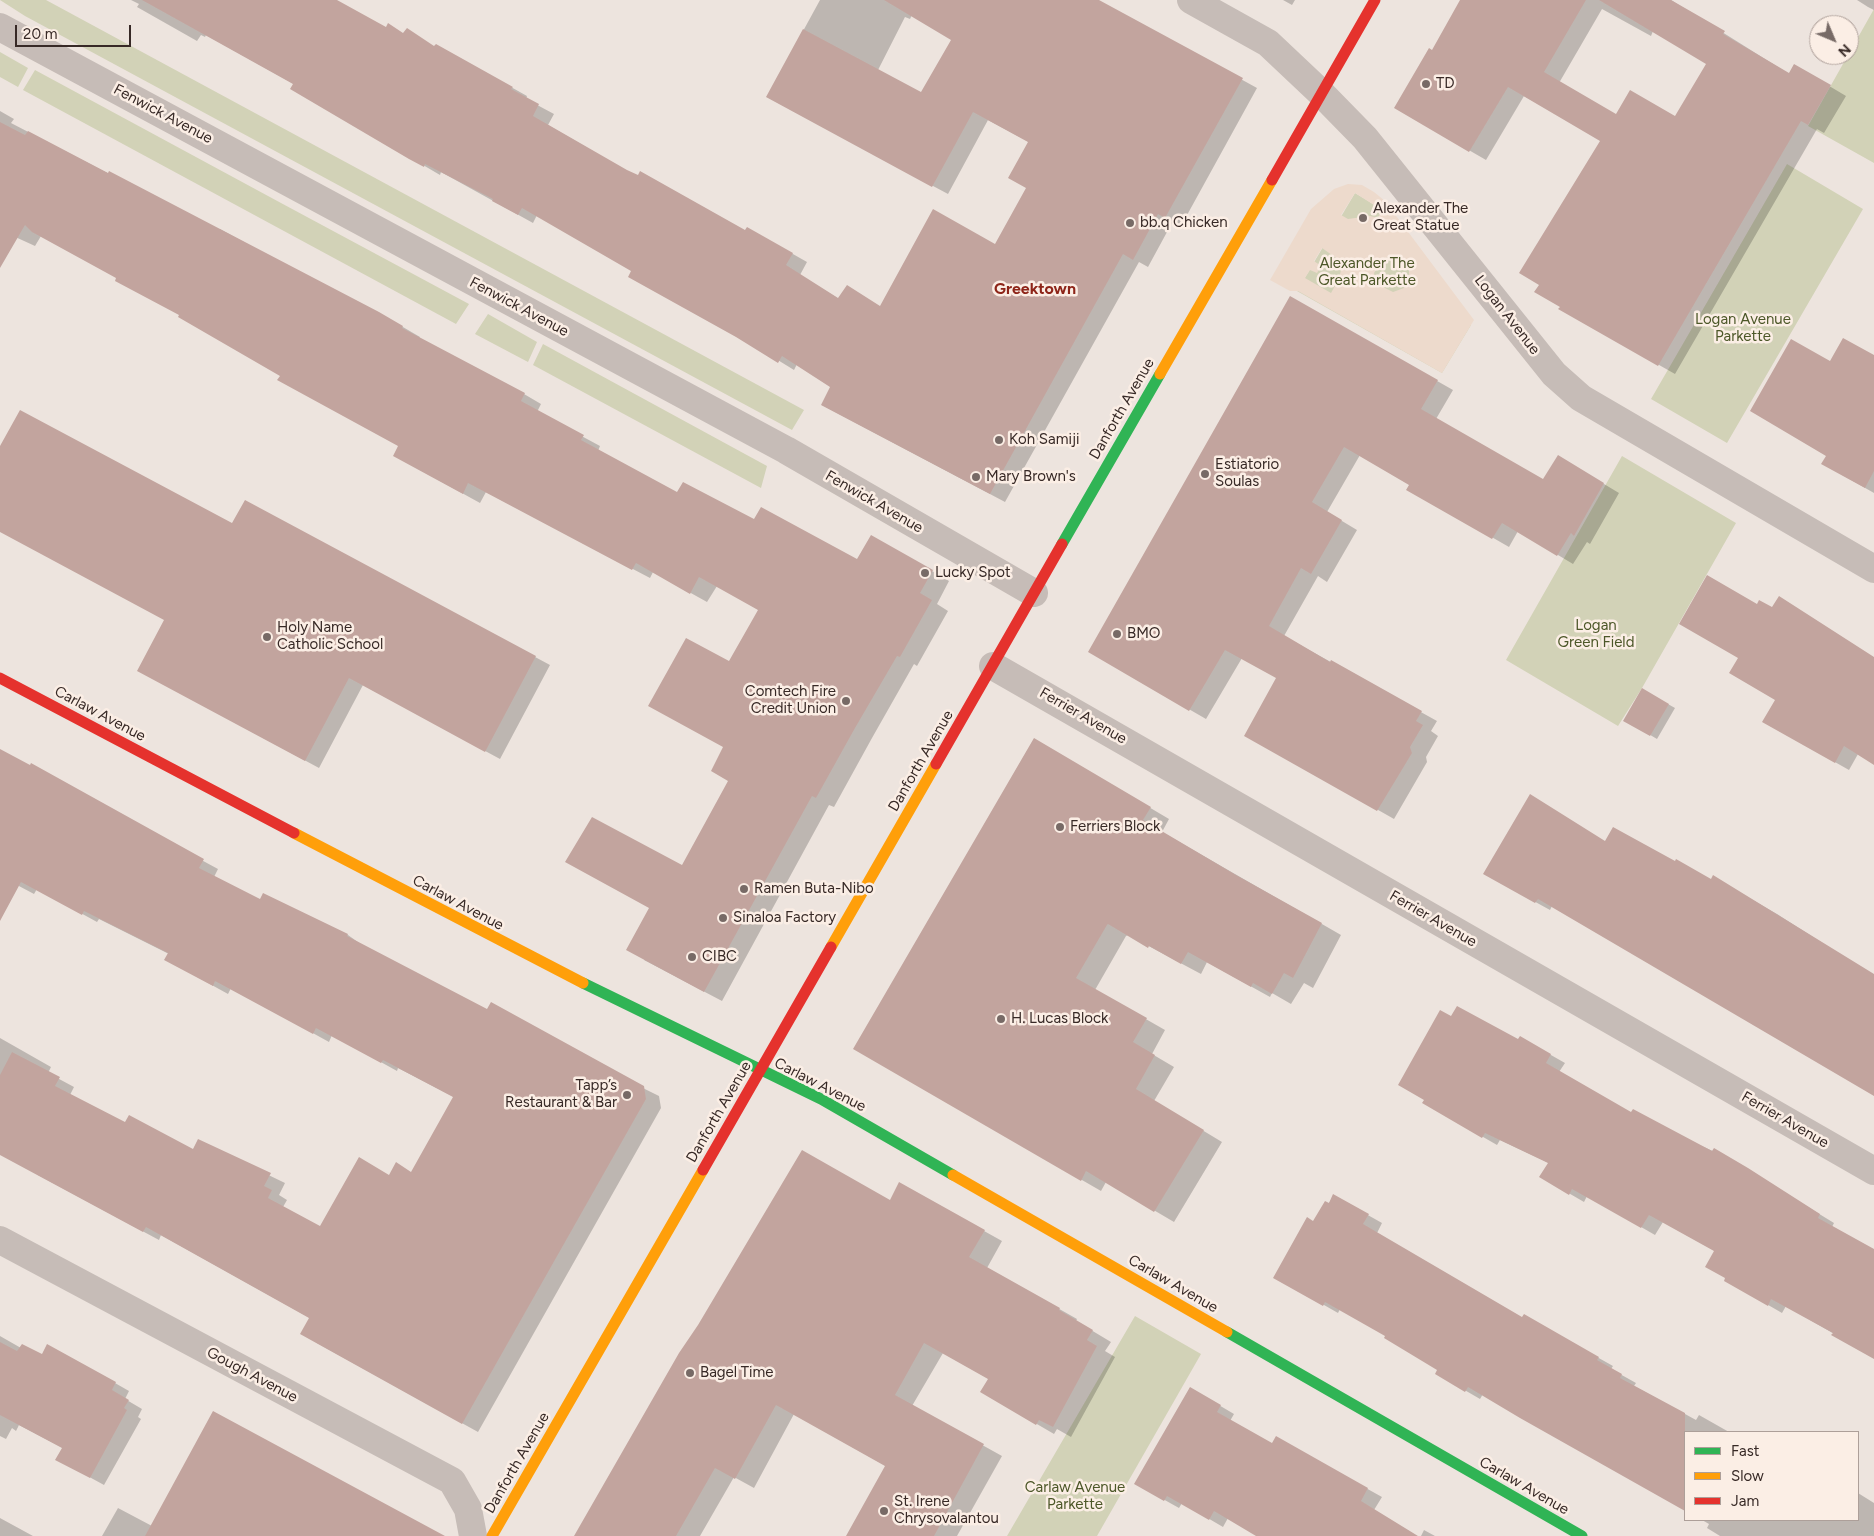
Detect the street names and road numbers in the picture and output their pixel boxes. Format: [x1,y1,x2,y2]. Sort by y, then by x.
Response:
street label: Fenwick Avenue [110,80,216,148]
street label: Logan Avenue [1470,272,1544,358]
street label: Fenwick Avenue [466,273,572,341]
street label: Danforth Avenue [1086,355,1158,463]
street label: Fenwick Avenue [822,467,926,537]
street label: Carlaw Avenue [51,682,149,746]
street label: Ferrier Avenue [1036,684,1130,748]
street label: Danforth Avenue [885,707,957,815]
street label: Carlaw Avenue [409,871,507,935]
street label: Ferrier Avenue [1386,887,1480,951]
street label: Carlaw Avenue [771,1054,869,1116]
street label: Danforth Avenue [683,1058,755,1166]
street label: Ferrier Avenue [1738,1088,1832,1152]
street label: Carlaw Avenue [1125,1251,1221,1317]
street label: Gough Avenue [204,1344,300,1406]
street label: Danforth Avenue [481,1409,553,1517]
street label: Carlaw Avenue [1476,1453,1572,1519]

